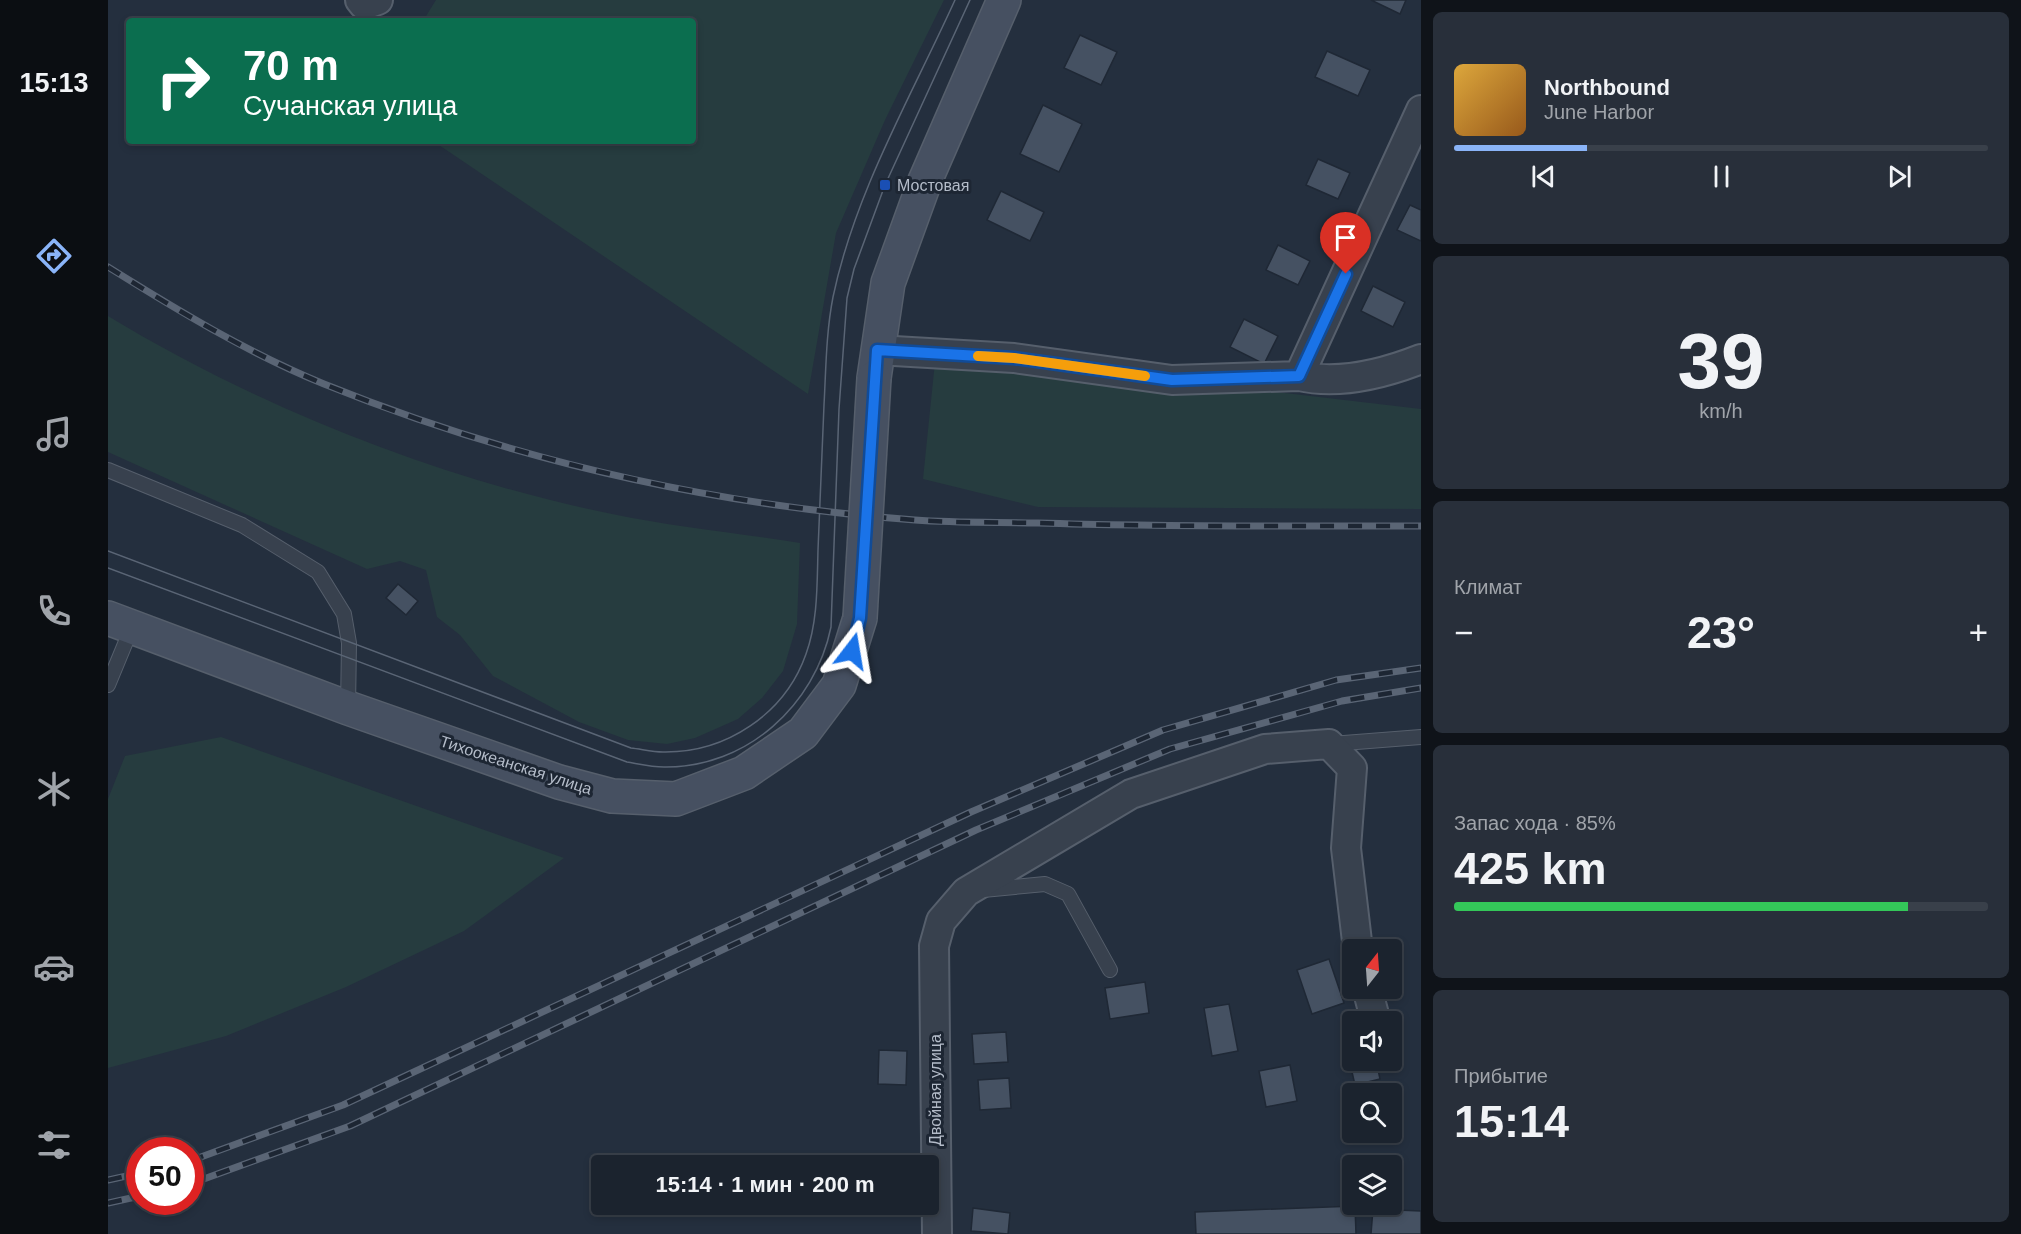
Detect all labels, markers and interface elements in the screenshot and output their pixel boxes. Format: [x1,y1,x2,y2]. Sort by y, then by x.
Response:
icon: right [144,42,222,120]
text: 70 m [243,42,339,89]
text: 15:13 [19,68,89,98]
text: Northbound [1544,75,1670,100]
text: Сучанская улица [243,91,457,121]
text: June Harbor [1544,101,1654,123]
icon: previous [1527,160,1560,193]
icon: pause [1705,160,1738,193]
icon: next [1883,160,1916,193]
place label: Мостовая [897,177,969,194]
marker: Мостовая [878,178,892,192]
pin [1320,212,1371,274]
icon: arrive [1329,221,1362,254]
icon: directions [33,235,75,277]
text: 39 [1678,317,1764,405]
text: km/h [1699,400,1743,422]
icon: music [33,413,75,455]
text: Климат [1454,576,1522,598]
icon: phone [33,590,75,632]
text: 23° [1687,607,1755,658]
text: − [1454,614,1473,651]
text: + [1969,614,1988,651]
position arrow [820,619,884,683]
street label: Тихоокеанская улица [438,732,594,798]
icon: climate [33,768,75,810]
text: Запас хода · 85% [1454,812,1616,834]
text: 425 km [1454,843,1607,894]
north arrow [1342,939,1402,999]
map controls [1342,939,1402,1215]
icon: car [33,946,75,988]
button: sound [1342,1011,1402,1071]
street label: Двойная улица [927,1034,944,1146]
text: Прибытие [1454,1065,1548,1087]
button: search [1342,1083,1402,1143]
text: 15:14 [1454,1096,1569,1147]
icon: filters [33,1124,75,1166]
speed limit sign: 50 [126,1137,204,1215]
button: layers [1342,1155,1402,1215]
text: 15:14 · 1 мин · 200 m [655,1172,875,1197]

